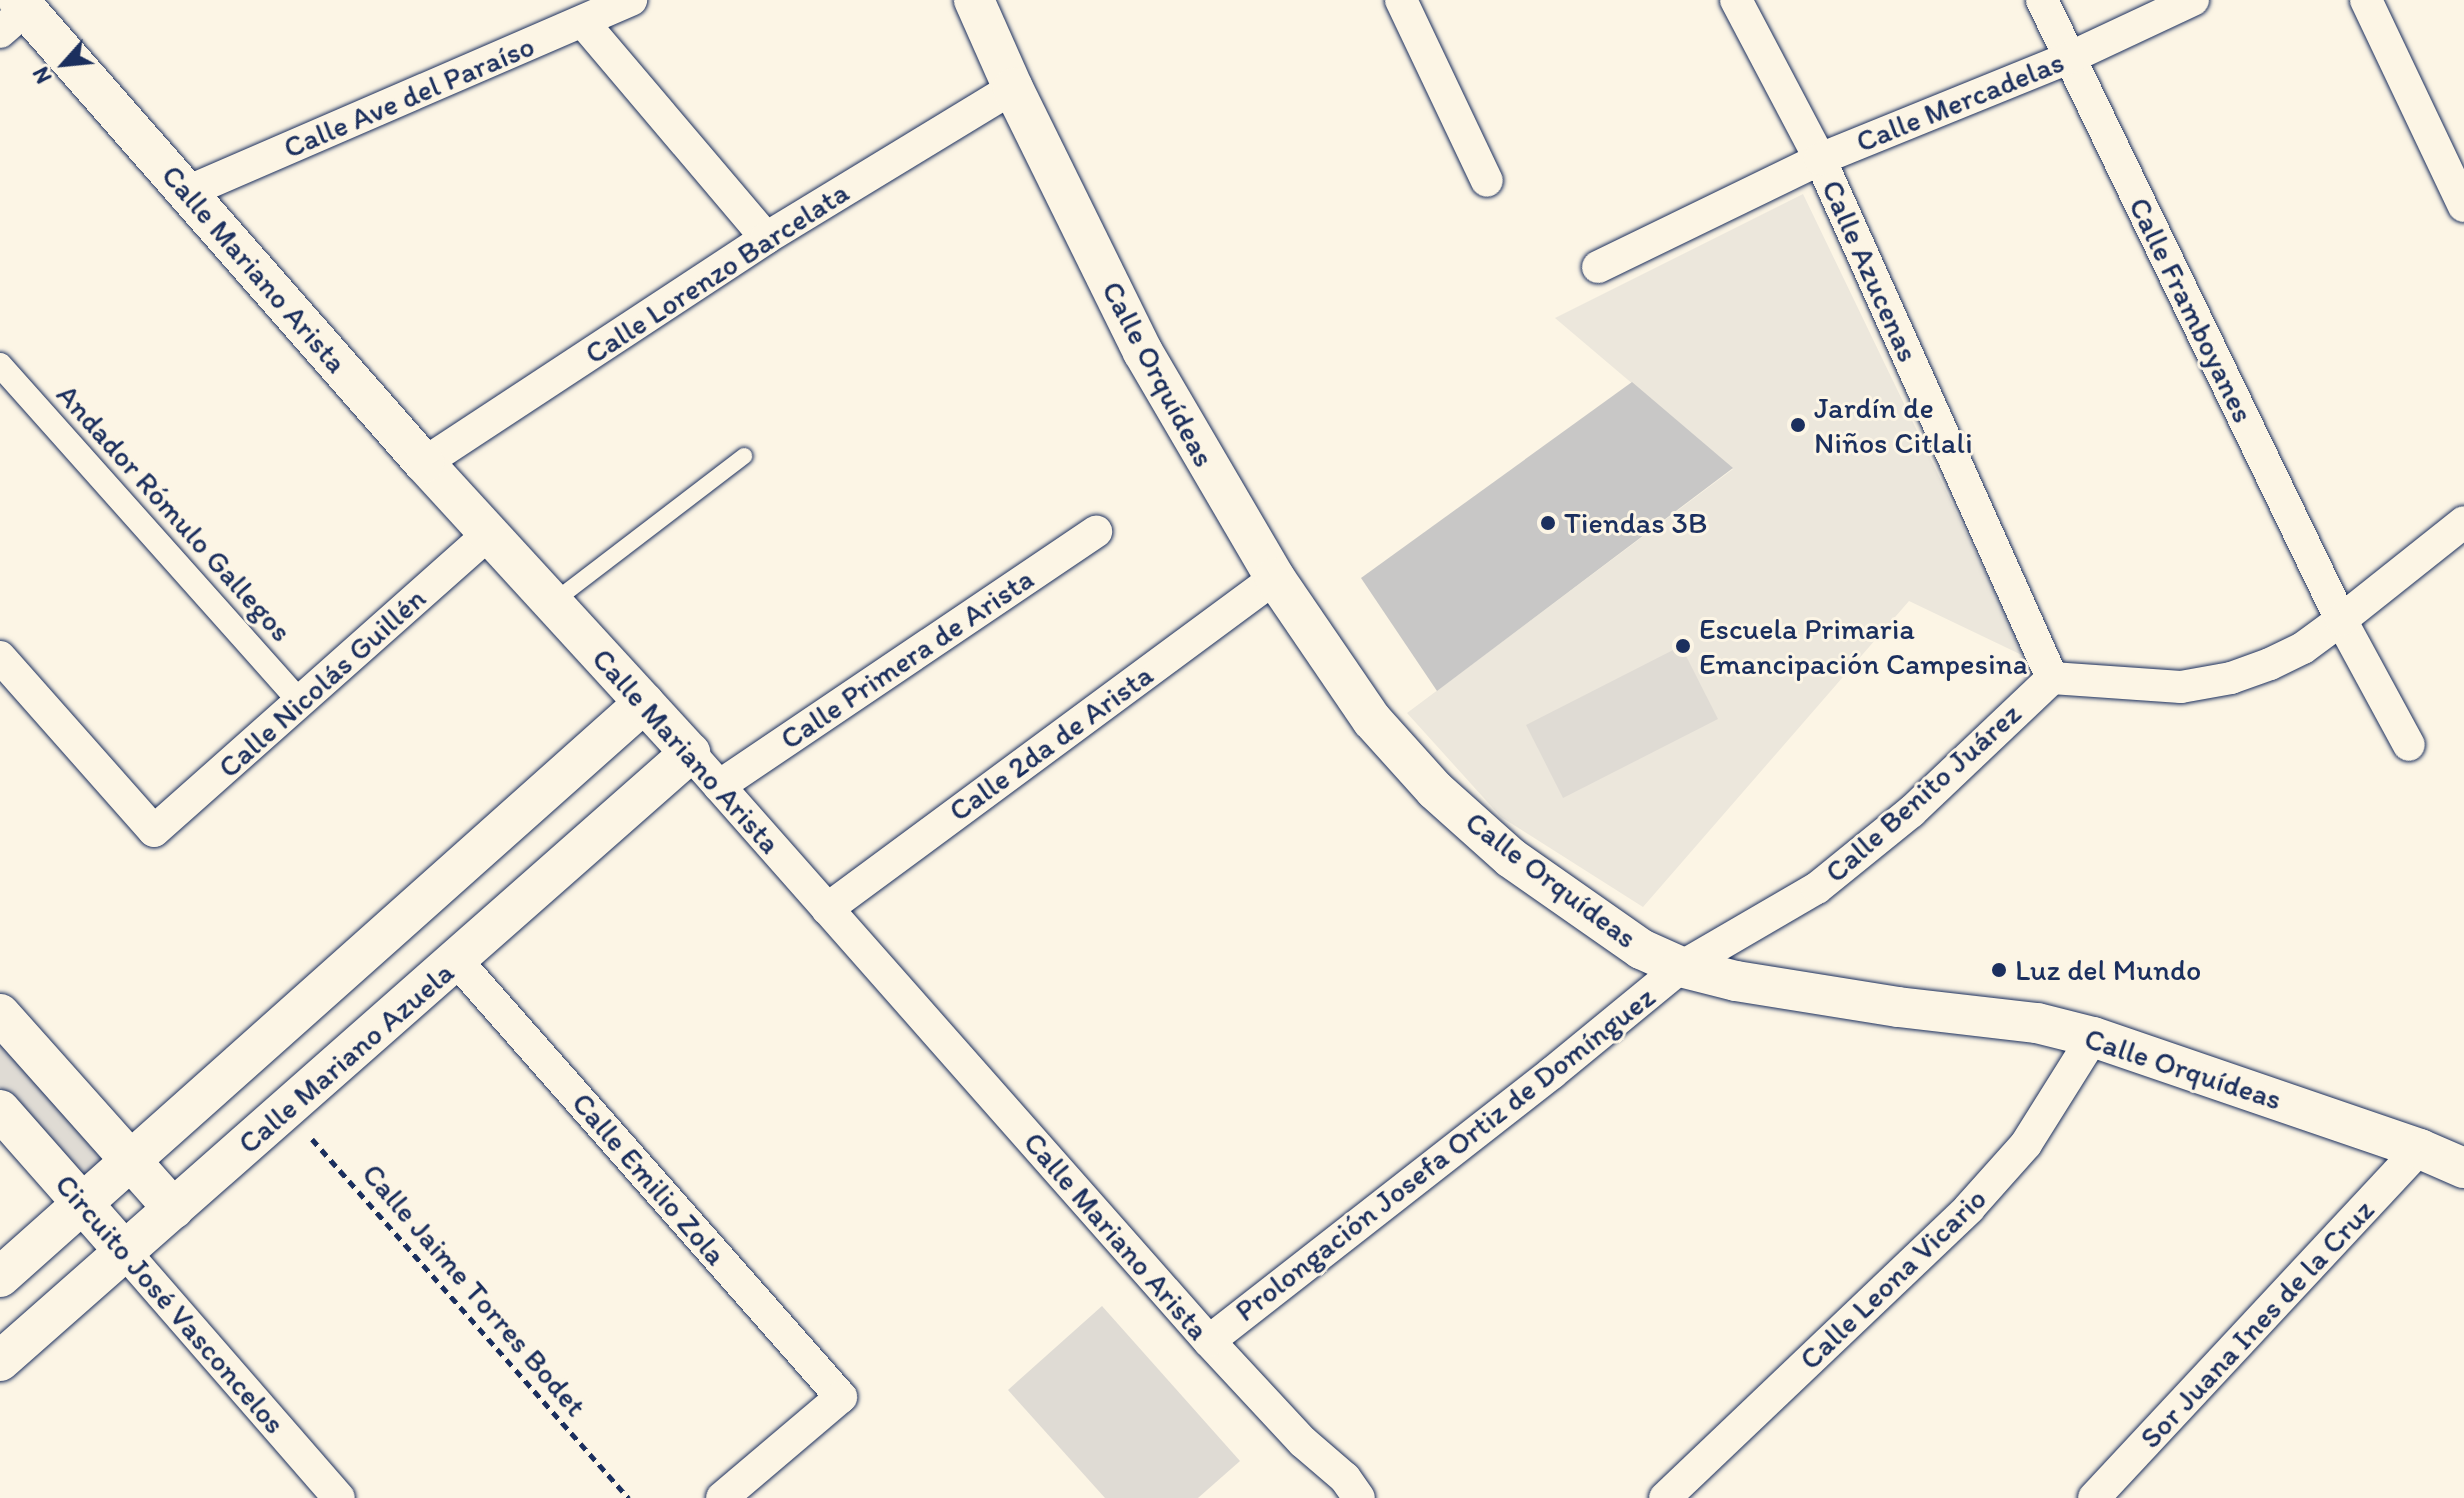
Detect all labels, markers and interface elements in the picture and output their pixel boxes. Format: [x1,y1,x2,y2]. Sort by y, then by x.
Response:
north arrow [24,24,104,104]
street label: Calle Ave del Paraíso [279,28,539,166]
street label: Calle Mercadelas [1852,44,2068,160]
text: N [27,62,58,88]
street label: Calle Mariano Arista [154,158,354,380]
street label: Calle Lorenzo Barcelata [578,174,856,372]
street label: Calle Azucenas [1814,174,1926,368]
street label: Calle Framboyanes [2121,192,2261,428]
street label: Calle Orquídeas [1094,275,1222,473]
street label: Andador Rómulo Gallegos [48,376,300,650]
place label: Jardín de Niños Citlali [1814,390,1972,460]
marker: Jardín de Niños Citlali [1789,416,1807,434]
place label: Tiendas 3B [1564,505,1707,541]
marker: Tiendas 3B [1539,514,1557,532]
street label: Calle Primera de Arista [773,561,1041,757]
street label: Calle Nicolás Guillén [210,580,434,786]
place label: Escuela Primaria Emancipación Campesina [1699,611,2029,682]
marker: Escuela Primaria Emancipación Campesina [1674,637,1692,655]
street label: Calle Mariano Arista [584,641,788,861]
street label: Calle 2da de Arista [942,657,1160,829]
street label: Calle Benito Juárez [1818,696,2028,890]
street label: Calle Orquídeas [1458,804,1644,956]
place label: Luz del Mundo [2015,952,2202,988]
street label: Calle Mariano Azuela [231,955,461,1161]
marker: Luz del Mundo [1990,961,2008,979]
street label: Prolongación Josefa Ortiz de Domínguez [1228,979,1662,1329]
street label: Calle Orquídeas [2080,1020,2286,1118]
street label: Calle Emilio Zola [564,1086,734,1272]
street label: Calle Mariano Arista [1016,1125,1216,1347]
street label: Calle Jaime Torres Bodet [355,1157,593,1423]
street label: Circuito José Vasconcelos [48,1167,292,1441]
street label: Calle Leona Vicario [1792,1181,1994,1377]
street label: Sor Juana Ines de la Cruz [2132,1192,2382,1456]

